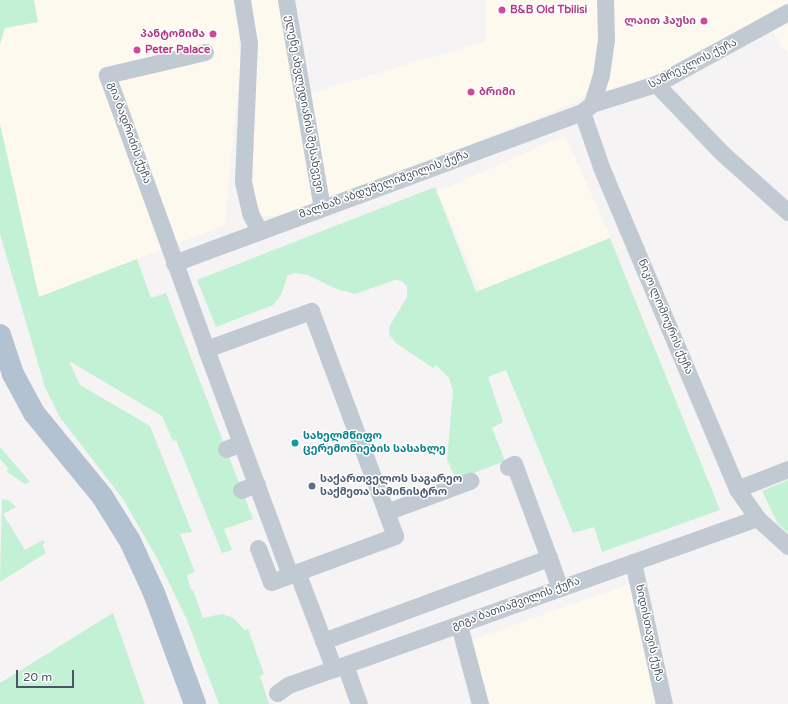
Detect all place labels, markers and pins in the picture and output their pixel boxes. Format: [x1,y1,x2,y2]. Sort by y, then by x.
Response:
place label: B&B Old Tbilisi [510,3,587,17]
marker: B&B Old Tbilisi [497,5,507,15]
place label: ლაით ჰაუსი [624,14,696,28]
marker: ლაით ჰაუსი [699,16,709,26]
place label: პანტომიმა [140,27,205,41]
marker: პანტომიმა [208,29,218,39]
place label: Peter Palace [145,43,210,57]
marker: Peter Palace [132,45,142,55]
place label: ბრიმი [479,85,515,99]
marker: ბრიმი [466,87,476,97]
place label: სახელმწიფო ცერემონიების სასახლე [303,430,446,456]
marker: სახელმწიფო ცერემონიების სასახლე [290,438,300,448]
place label: საქართველოს საგარეო საქმეთა სამინისტრო [320,473,462,499]
marker: საქართველოს საგარეო საქმეთა სამინისტრო [307,481,317,491]

